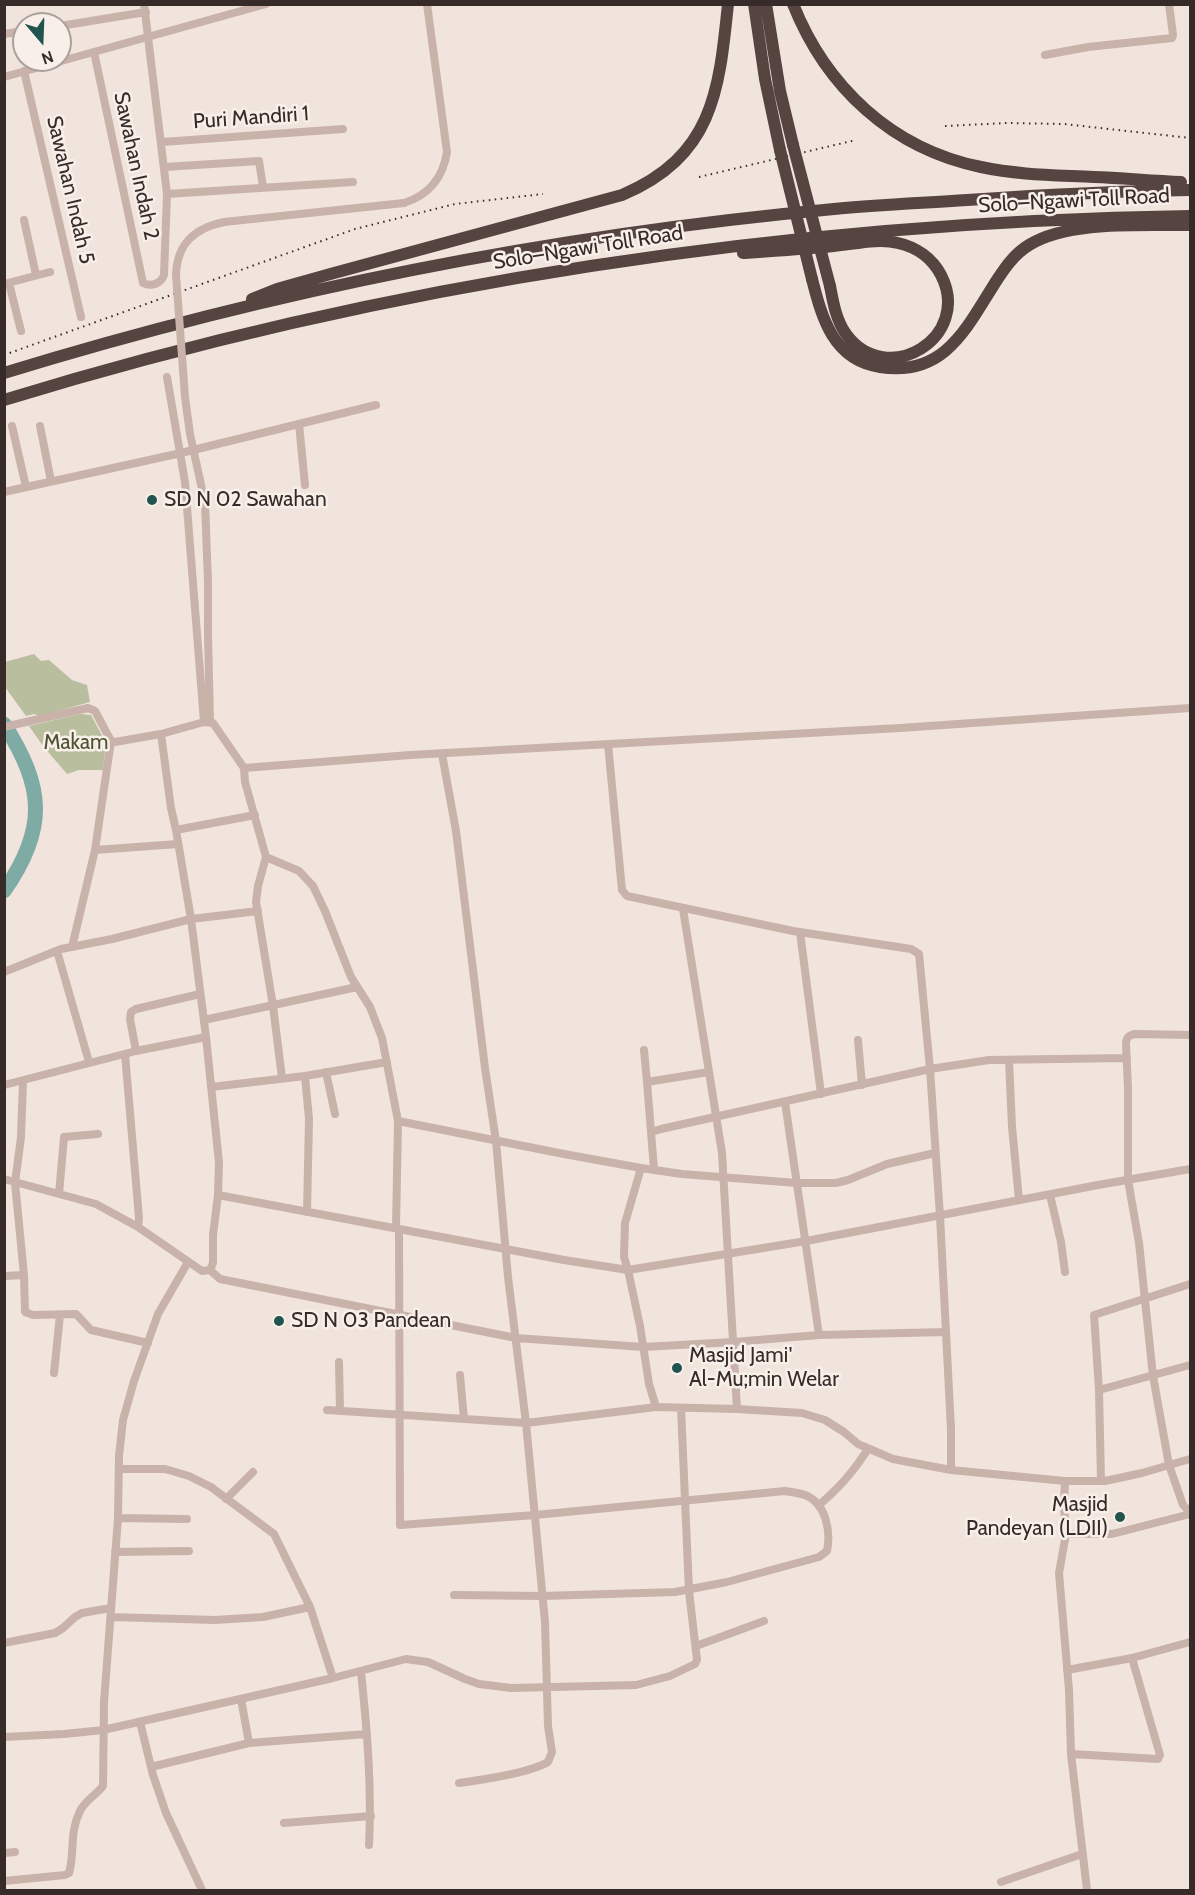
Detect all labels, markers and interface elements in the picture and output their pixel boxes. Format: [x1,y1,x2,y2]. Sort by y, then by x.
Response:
north arrow [12,12,72,72]
text: N [39,47,56,68]
street label: Sawahan Indah 2 [108,90,164,242]
street label: Puri Mandiri 1 [192,101,310,135]
street label: Sawahan Indah 5 [41,113,99,267]
street label: Solo–Ngawi Toll Road [977,183,1171,219]
street label: Solo–Ngawi Toll Road [491,221,685,275]
place label: SD N 02 Sawahan [164,487,327,513]
marker: SD N 02 Sawahan [145,493,159,507]
park label: Makam [44,730,108,756]
place label: SD N 03 Pandean [291,1308,451,1334]
marker: SD N 03 Pandean [272,1314,286,1328]
place label: Masjid Jami' Al-Mu;min Welar [689,1343,839,1393]
marker: Masjid Jami' Al-Mu;min Welar [670,1361,684,1375]
place label: Masjid Pandeyan (LDII) [966,1492,1108,1542]
marker: Masjid Pandeyan (LDII) [1113,1510,1127,1524]

